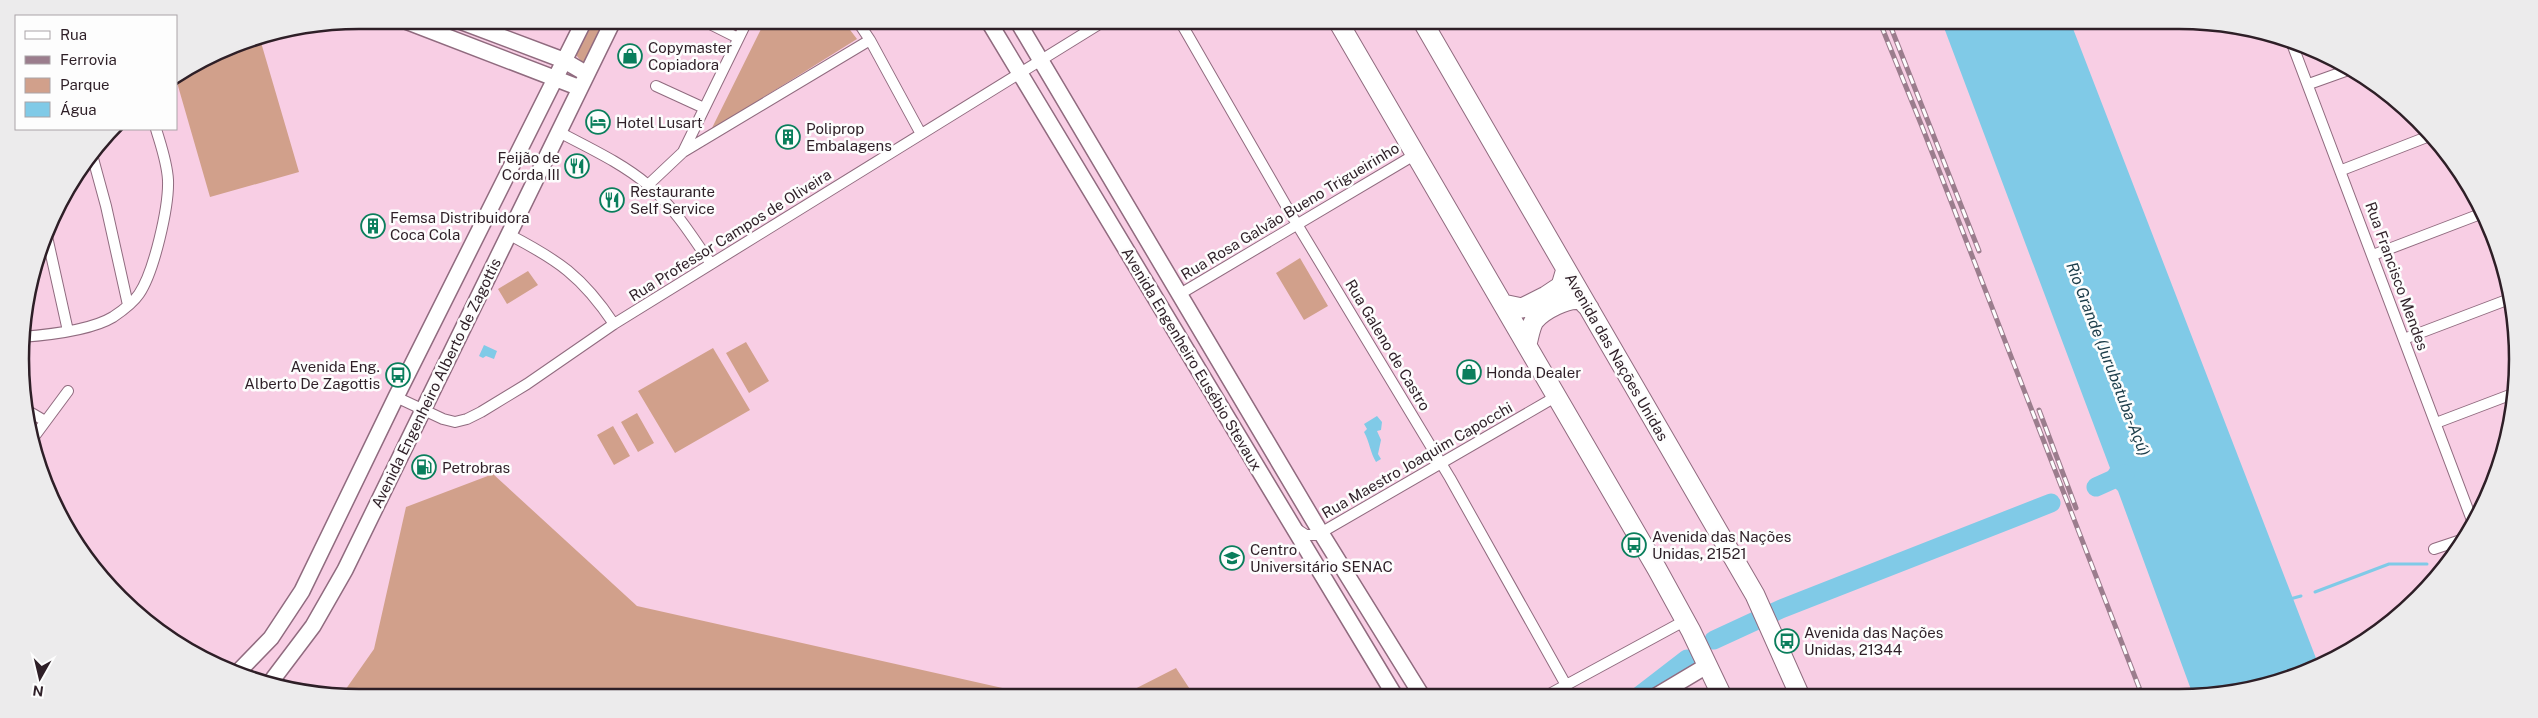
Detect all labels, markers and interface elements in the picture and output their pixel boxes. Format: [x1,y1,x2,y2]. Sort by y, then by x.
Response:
legend [15,15,178,130]
text: Rua [60,26,87,43]
place label: Copymaster Copiadora [648,39,732,73]
shop icon: Copymaster Copiadora [617,43,643,69]
text: Ferrovia [60,51,117,68]
text: Parque [60,76,110,93]
text: Água [60,101,97,118]
hotel icon: Hotel Lusart [585,109,611,135]
place label: Hotel Lusart [616,114,703,131]
place label: Poliprop Embalagens [806,120,892,154]
building icon: Poliprop Embalagens [775,124,801,150]
street label: Rua Rosa Galvão Bueno Trigueirinho [1178,139,1402,283]
place label: Feijão de Corda III [498,149,560,183]
restaurant icon: Feijão de Corda III [564,153,590,179]
street label: Rua Professor Campos de Oliveira [626,165,834,305]
place label: Restaurante Self Service [630,183,715,217]
restaurant icon: Restaurante Self Service [599,187,625,213]
street label: Rua Francisco Mendes [2362,199,2432,353]
place label: Femsa Distribuidora Coca Cola [390,209,529,243]
building icon: Femsa Distribuidora Coca Cola [360,213,386,239]
street label: Avenida Engenheiro Eusébio Stevaux [1119,245,1265,473]
street label: Avenida Engenheiro Alberto de Zagottis [368,255,504,511]
water label: Rio Grande (Jurubatuba-Açú) [2062,259,2154,459]
street label: Avenida das Nações Unidas [1562,270,1672,444]
street label: Rua Galeno de Castro [1342,276,1434,414]
place label: Avenida Eng. Alberto De Zagottis [244,358,380,392]
shop icon: Honda Dealer [1456,359,1482,385]
bus stop icon: Avenida Eng. Alberto De Zagottis [385,362,411,388]
place label: Honda Dealer [1486,364,1581,381]
street label: Rua Maestro Joaquim Capocchi [1319,398,1515,522]
fuel station icon: Petrobras [411,454,437,480]
place label: Petrobras [442,459,510,476]
place label: Avenida das Nações Unidas, 21521 [1652,528,1791,562]
bus stop icon: Avenida das Nações Unidas, 21521 [1621,532,1647,558]
place label: Centro Universitário SENAC [1250,541,1393,575]
school or university icon: Centro Universitário SENAC [1219,545,1245,571]
place label: Avenida das Nações Unidas, 21344 [1804,624,1943,658]
bus stop icon: Avenida das Nações Unidas, 21344 [1774,628,1800,654]
north arrow [15,653,65,703]
text: N [32,682,45,700]

